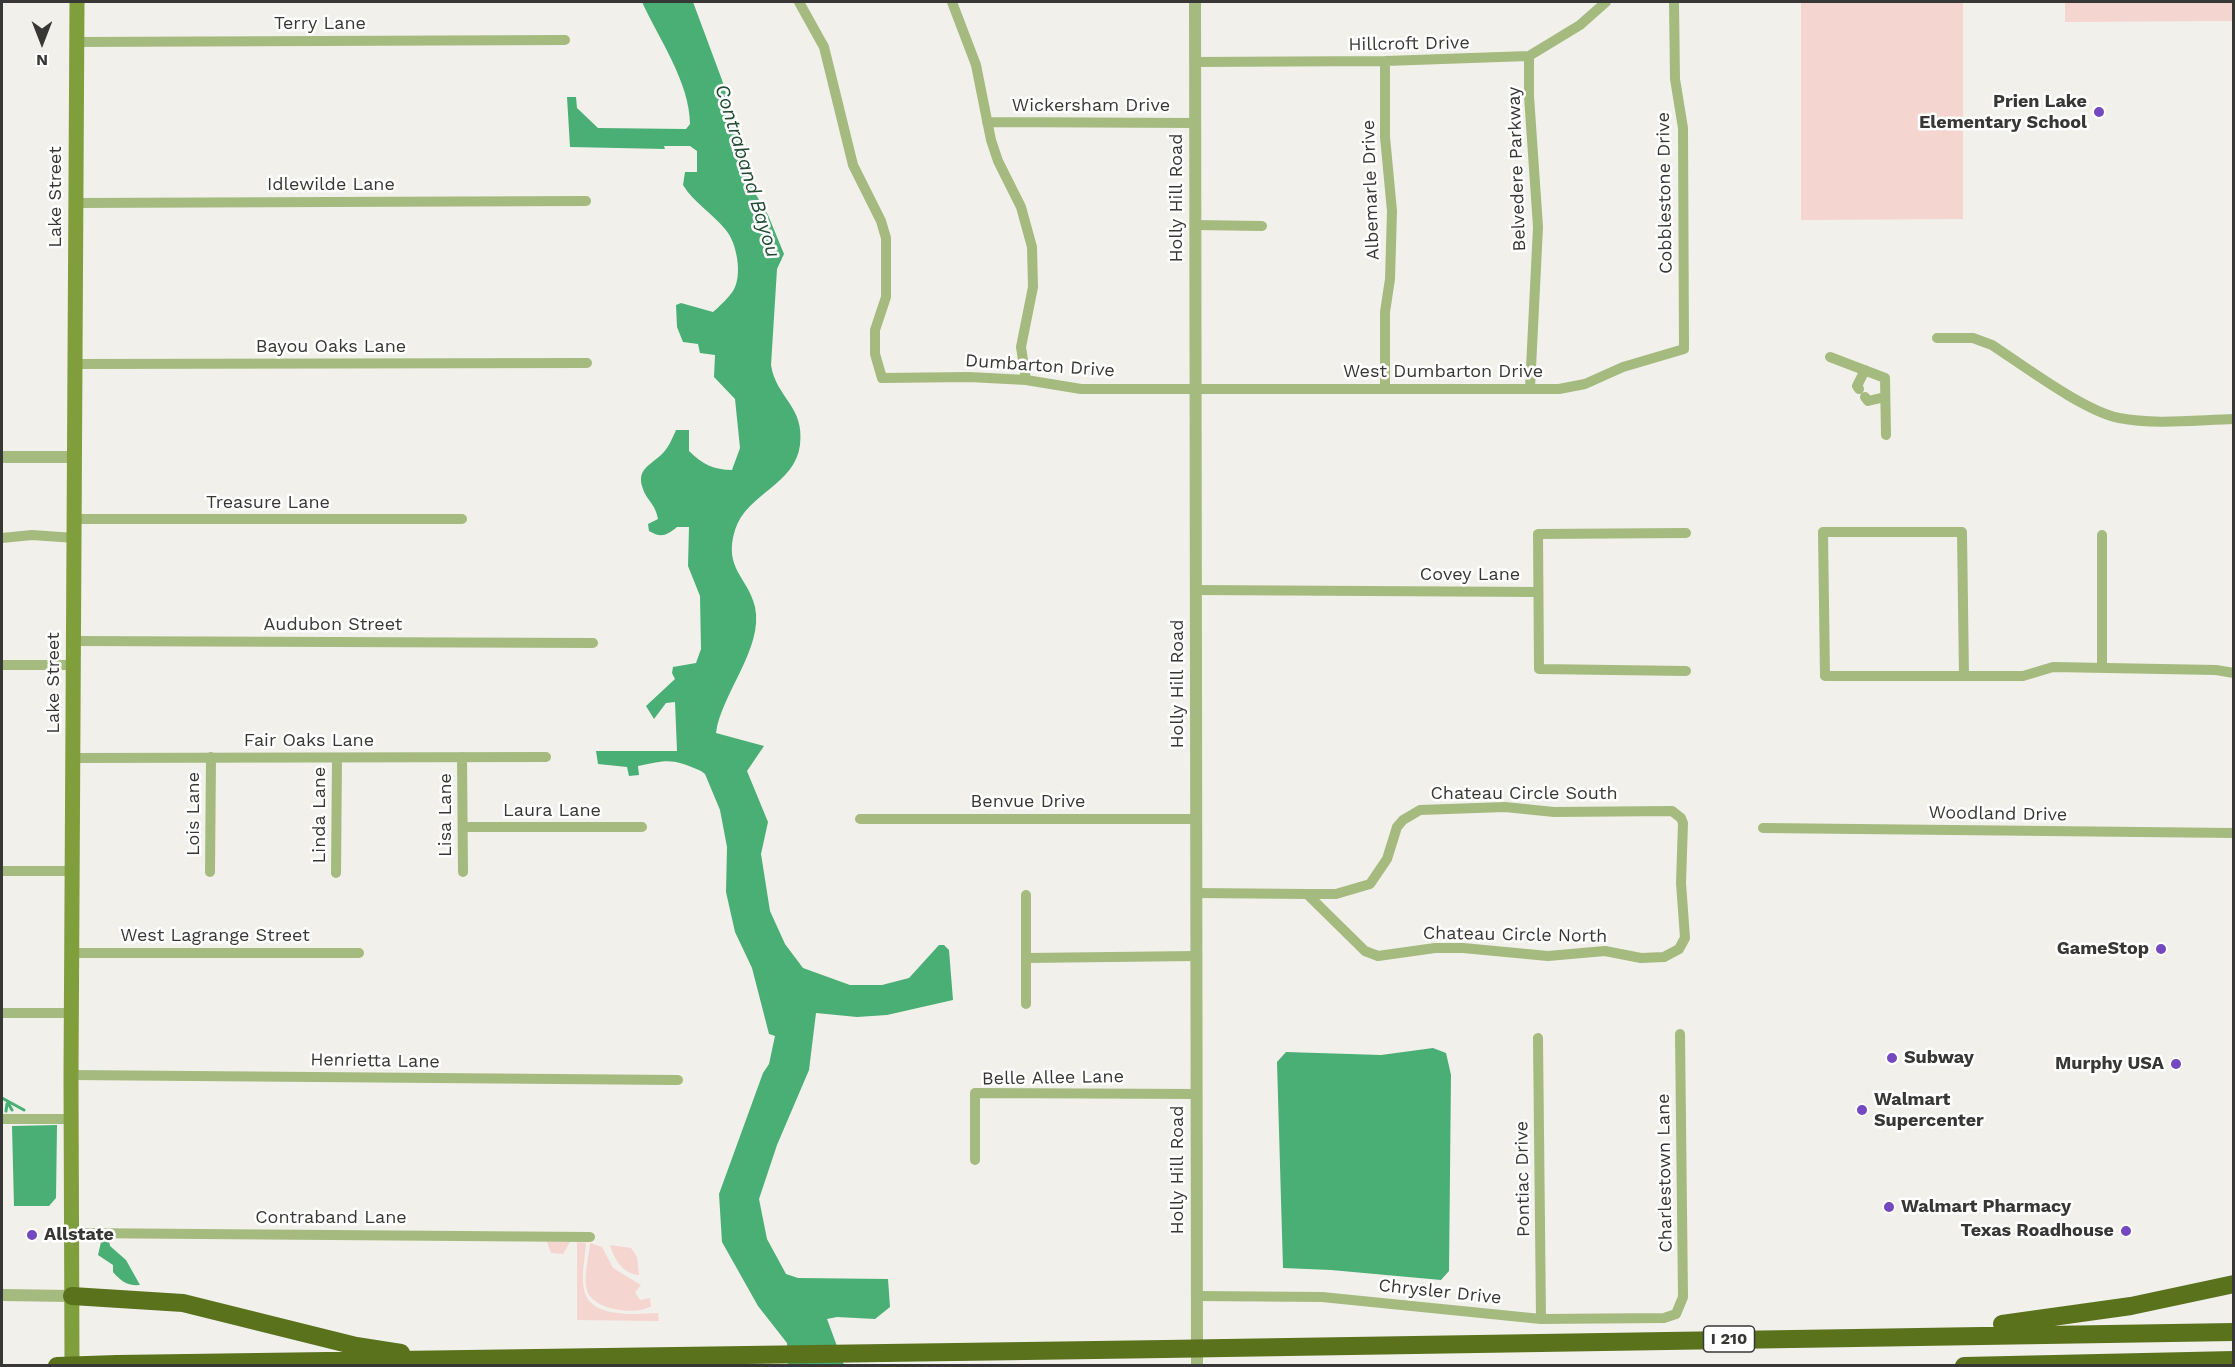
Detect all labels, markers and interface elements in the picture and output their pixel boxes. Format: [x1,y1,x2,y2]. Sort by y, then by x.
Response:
north arrow [12,12,72,72]
street label: Terry Lane [274,13,366,35]
street label: Hillcroft Drive [1348,32,1470,56]
text: N [36,51,48,70]
water label: Contraband Bayou [709,81,785,261]
street label: Belvedere Parkway [1503,86,1531,252]
place label: Prien Lake Elementary School [1919,91,2087,134]
street label: Wickersham Drive [1012,95,1170,117]
marker: Prien Lake Elementary School [2092,105,2106,119]
street label: Cobblestone Drive [1653,112,1677,274]
street label: Albemarle Drive [1358,119,1384,261]
street label: Holly Hill Road [1166,134,1188,262]
street label: Lake Street [45,146,67,248]
street label: Idlewilde Lane [267,174,395,196]
street label: Bayou Oaks Lane [256,336,406,358]
street label: Dumbarton Drive [964,350,1116,382]
street label: West Dumbarton Drive [1343,361,1543,383]
street label: Treasure Lane [206,492,330,514]
street label: Covey Lane [1420,564,1520,586]
street label: Audubon Street [264,614,402,636]
street label: Holly Hill Road [1167,620,1189,748]
street label: Lake Street [43,632,65,734]
street label: Fair Oaks Lane [244,730,374,752]
street label: Linda Lane [309,767,331,863]
street label: Lois Lane [183,772,205,856]
street label: Lisa Lane [435,773,457,857]
street label: Chateau Circle South [1430,783,1618,805]
street label: Benvue Drive [971,791,1085,813]
street label: Laura Lane [503,800,601,822]
street label: Woodland Drive [1929,802,2067,826]
street label: Chateau Circle North [1423,923,1607,947]
street label: West Lagrange Street [120,925,310,947]
place label: GameStop [2057,938,2149,960]
marker: GameStop [2154,942,2168,956]
place label: Subway [1904,1047,1974,1069]
street label: Henrietta Lane [310,1049,440,1073]
marker: Subway [1885,1051,1899,1065]
place label: Murphy USA [2055,1053,2164,1075]
marker: Murphy USA [2169,1057,2183,1071]
street label: Belle Allee Lane [982,1066,1124,1090]
place label: Walmart Supercenter [1874,1089,1984,1132]
street label: Charlestown Lane [1653,1093,1677,1253]
marker: Walmart Supercenter [1855,1103,1869,1117]
street label: Holly Hill Road [1167,1106,1189,1234]
street label: Pontiac Drive [1511,1121,1535,1237]
place label: Walmart Pharmacy [1901,1196,2071,1218]
marker: Walmart Pharmacy [1882,1200,1896,1214]
street label: Contraband Lane [255,1207,407,1229]
place label: Texas Roadhouse [1961,1220,2114,1242]
place label: Allstate [44,1224,114,1246]
marker: Texas Roadhouse [2119,1224,2133,1238]
marker: Allstate [25,1228,39,1242]
street label: Chrysler Drive [1377,1275,1503,1309]
road number: I 210 [1704,1326,1754,1352]

